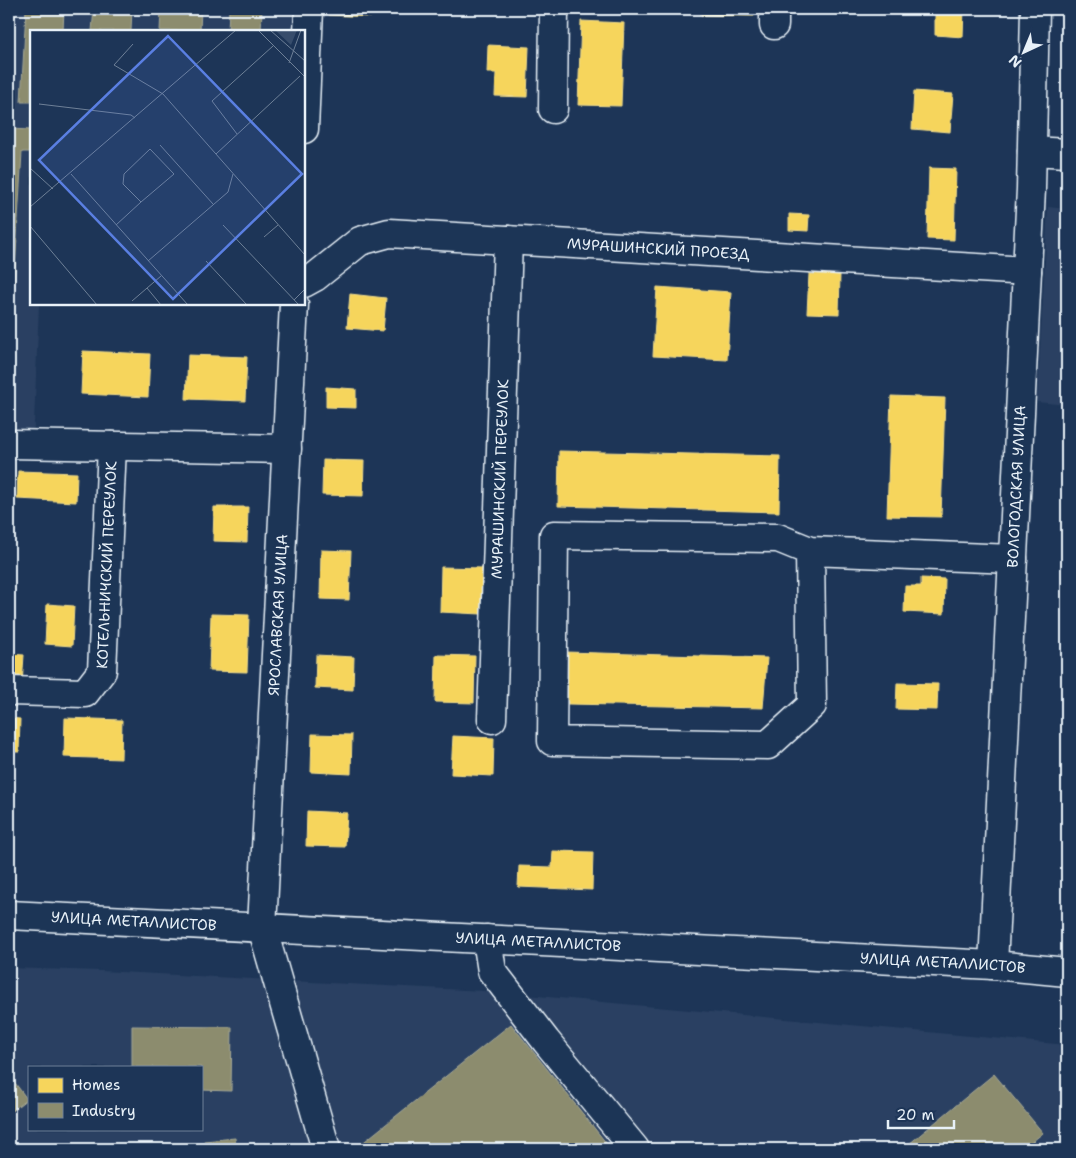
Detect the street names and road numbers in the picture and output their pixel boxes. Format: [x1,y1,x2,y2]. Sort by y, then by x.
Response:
street label: МУРАШИНСКИЙ ПРОЕЗД [566,234,751,264]
street label: МУРАШИНСКИЙ ПЕРЕУЛОК [487,379,513,579]
street label: ВОЛОГОДСКАЯ УЛИЦА [1002,405,1030,568]
street label: КОТЕЛЬНИЧСКИЙ ПЕРЕУЛОК [92,460,121,669]
street label: ЯРОСЛАВСКАЯ УЛИЦА [264,534,292,696]
street label: УЛИЦА МЕТАЛЛИСТОВ [51,907,217,936]
street label: УЛИЦА МЕТАЛЛИСТОВ [455,928,622,956]
street label: УЛИЦА МЕТАЛЛИСТОВ [859,948,1027,978]

